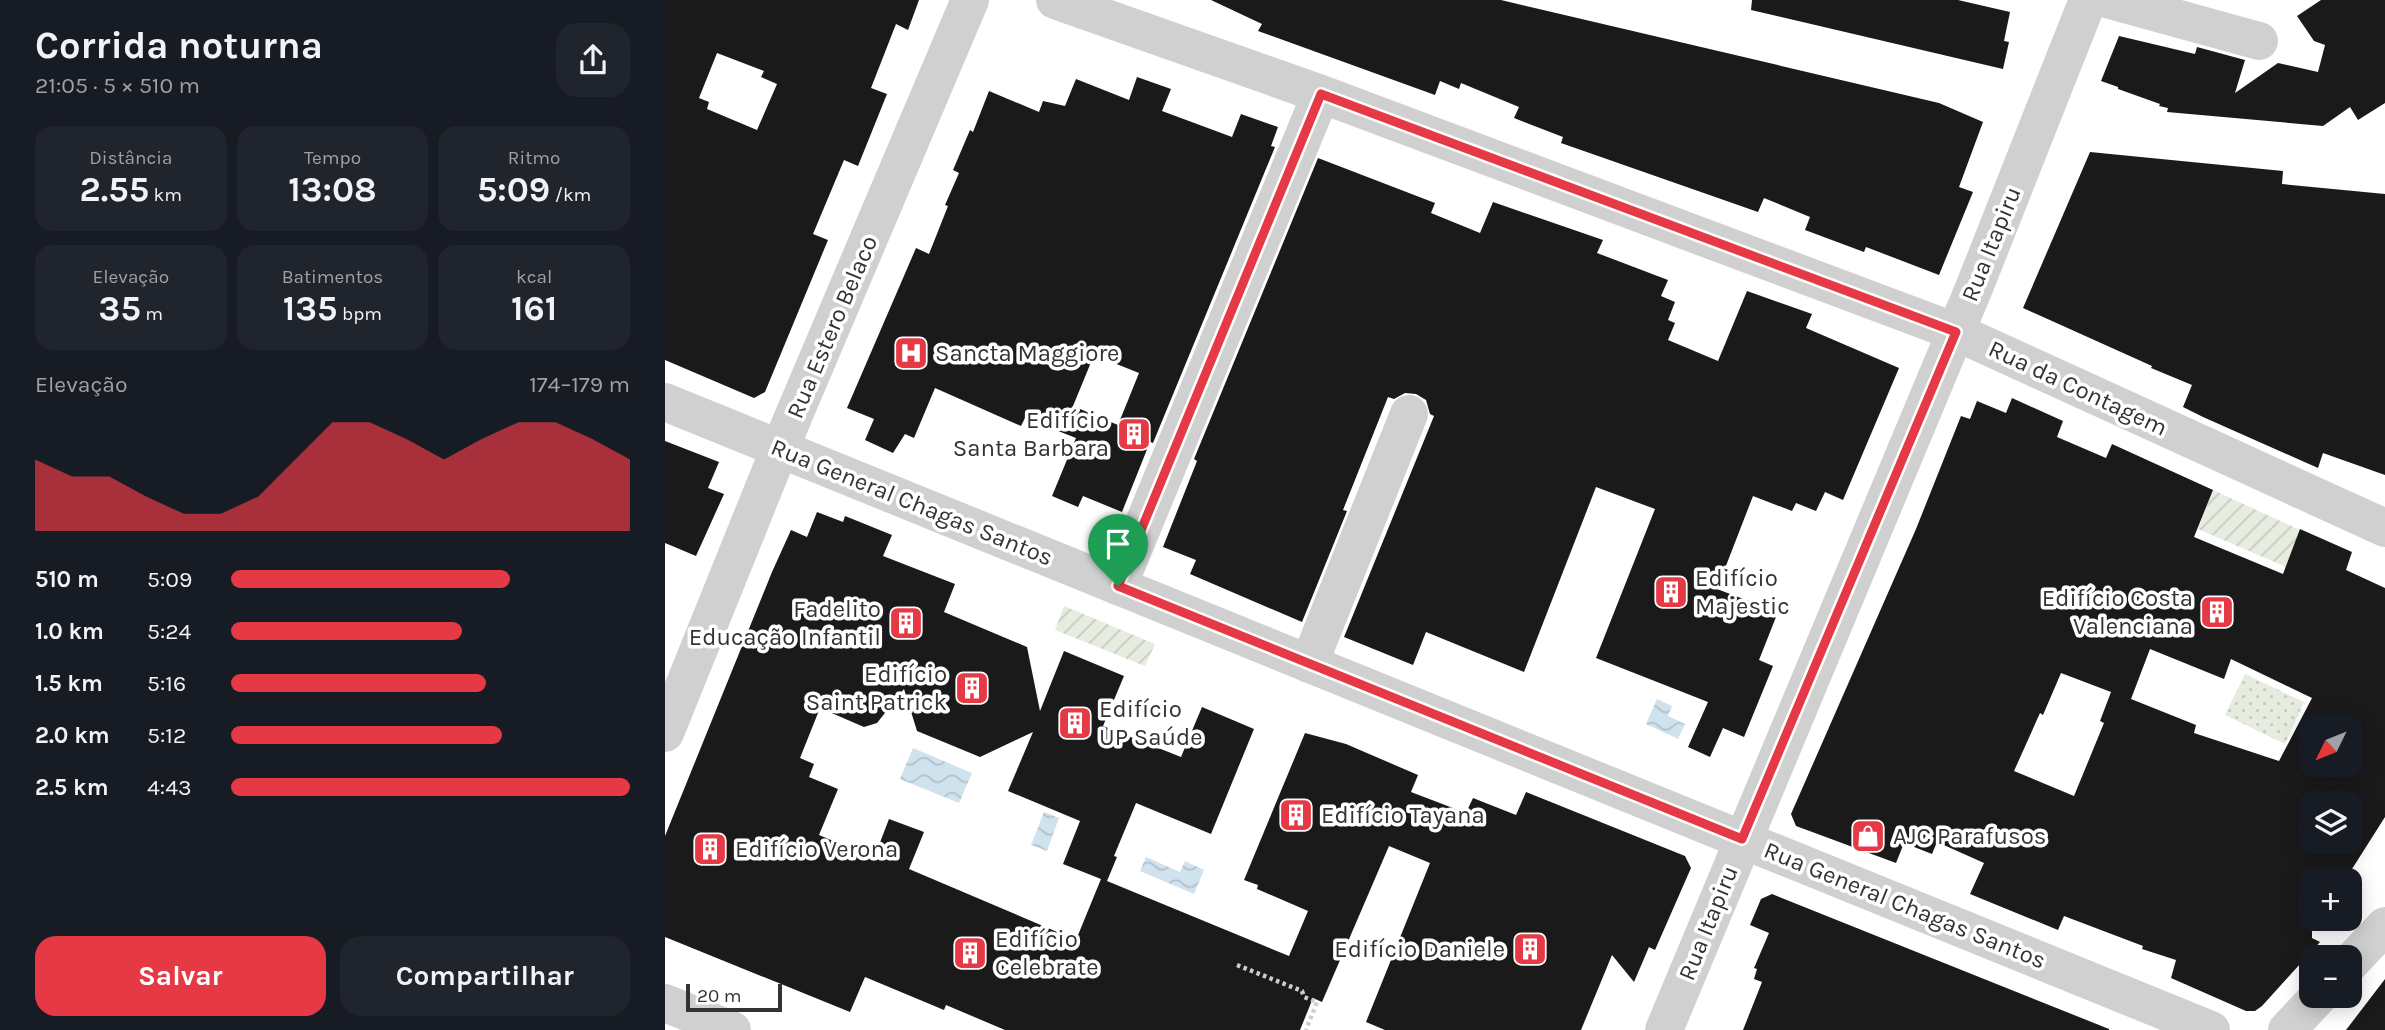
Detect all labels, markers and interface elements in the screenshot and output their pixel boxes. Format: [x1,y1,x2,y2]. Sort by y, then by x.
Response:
text: Corrida noturna [35,23,323,68]
button: share [556,23,630,97]
text: 21:05 · 5 × 510 m [35,72,200,99]
text: Distância [89,147,172,169]
text: Tempo [304,147,361,169]
text: Ritmo [508,147,560,169]
text: 2.55 [80,169,149,210]
text: 13:08 [288,169,377,210]
text: 5:09 [477,169,550,210]
street label: Rua Itapiru [1955,182,2027,306]
text: km [149,184,182,206]
text: /km [550,184,591,206]
street label: Rua Estero Belaco [781,231,883,423]
text: Elevação [93,266,169,288]
text: Batimentos [282,266,383,288]
text: kcal [516,266,552,288]
text: 35 [99,288,141,329]
text: 135 [283,288,337,329]
text: 161 [511,288,557,329]
text: m [141,303,163,325]
text: bpm [337,303,382,325]
hospital icon: Sancta Maggiore [892,334,930,372]
street label: Rua da Contagem [1984,334,2172,442]
place label: Sancta Maggiore [935,339,1119,367]
text: Elevação [35,371,128,398]
text: 174–179 m [529,371,630,398]
place label: Edifício Santa Barbara [953,406,1109,462]
building icon: Edifício Santa Barbara [1115,415,1153,453]
street label: Rua General Chagas Santos [767,433,1057,571]
pin [1088,514,1148,586]
icon: arrive [1099,525,1137,563]
place label: Edifício Majestic [1695,564,1790,620]
text: 510 m [35,566,99,593]
text: 5:09 [147,566,192,593]
building icon: Edifício Majestic [1652,573,1690,611]
place label: Edifício Costa Valenciana [2042,584,2193,640]
building icon: Edifício Costa Valenciana [2198,593,2236,631]
place label: Fadelito Educação Infantil [689,595,881,651]
building icon: Fadelito Educação Infantil [887,604,925,642]
text: 1.0 km [35,618,104,645]
text: 5:24 [147,618,191,645]
place label: Edifício Saint Patrick [806,660,947,716]
building icon: Edifício Saint Patrick [953,669,991,707]
text: 1.5 km [35,670,103,697]
text: 5:16 [147,670,186,697]
place label: Edifício UP Saúde [1099,695,1202,751]
building icon: Edifício UP Saúde [1056,704,1094,742]
north arrow [2299,714,2363,777]
map controls [2299,714,2362,1008]
text: 2.0 km [35,722,110,749]
text: 5:12 [147,722,186,749]
text: 2.5 km [35,774,109,801]
text: 4:43 [147,774,192,801]
button: layers [2299,791,2362,854]
building icon: Edifício Tayana [1277,796,1315,834]
place label: Edifício Tayana [1321,801,1485,829]
shop icon: AJC Parafusos [1849,817,1887,855]
place label: AJC Parafusos [1893,822,2046,850]
building icon: Edifício Verona [691,830,729,868]
place label: Edifício Verona [735,835,898,863]
street label: Rua General Chagas Santos [1760,836,2050,974]
street label: Rua Itapiru [1672,861,1744,985]
button: + [2299,868,2362,931]
place label: Edifício Celebrate [995,925,1099,981]
building icon: Edifício Daniele [1511,930,1549,968]
building icon: Edifício Celebrate [951,934,989,972]
place label: Edifício Daniele [1334,935,1505,963]
button: Salvar [35,936,326,1016]
button: Compartilhar [340,936,630,1016]
button: − [2299,945,2362,1008]
scale bar [686,981,782,1013]
text: 20 m [697,985,742,1007]

